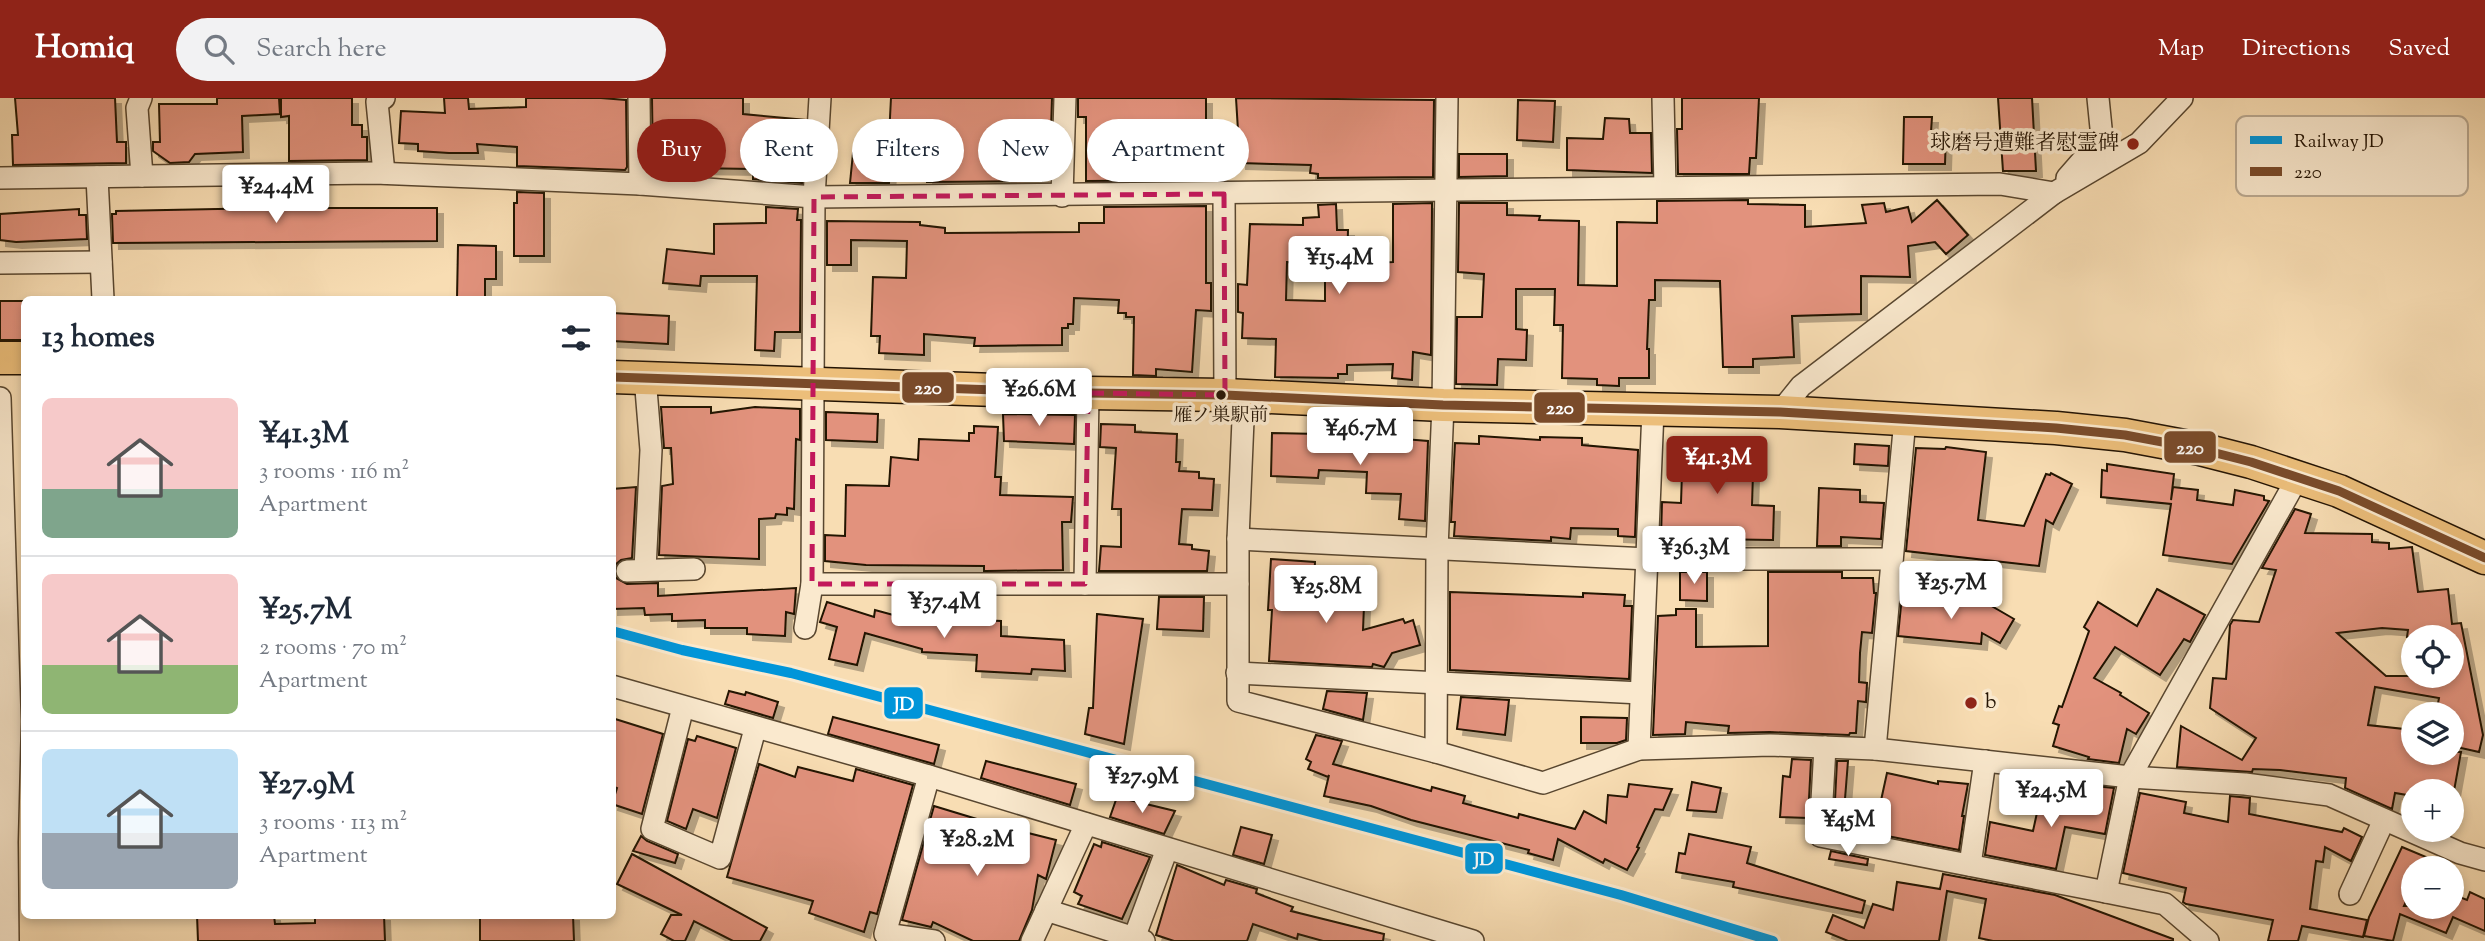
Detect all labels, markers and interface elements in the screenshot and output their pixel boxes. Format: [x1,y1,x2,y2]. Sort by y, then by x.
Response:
search box [176,18,666,81]
text: Homiq [35,25,134,73]
icon: search [200,30,238,68]
text: Search here [256,31,387,68]
text: Map [2158,32,2204,66]
text: Directions [2242,32,2350,66]
text: Saved [2388,32,2450,66]
legend [2236,116,2468,196]
chip: Buy [637,119,726,182]
chip: Rent [740,119,838,182]
chip: Filters [852,119,964,182]
chip: New [978,119,1073,182]
chip: Apartment [1087,119,1249,182]
place label: 球磨号遭難者慰霊碑 [1930,129,2119,159]
text: Railway JD [2294,129,2384,156]
marker: 球磨号遭難者慰霊碑 [2125,136,2141,152]
text: 220 [2294,160,2322,187]
pin: ¥24.4M [219,166,333,225]
text: ¥24.4M [238,171,314,204]
pin: ¥15.4M [1282,236,1396,296]
text: ¥15.4M [1304,242,1374,275]
text: 13 homes [42,317,155,360]
icon: filters [557,319,595,357]
pin: ¥26.6M [982,368,1096,428]
line badge: 220 [901,371,955,404]
text: ¥26.6M [1002,374,1076,407]
text: 220 [914,376,942,403]
marker: 雁ノ巣駅前 [1214,388,1228,402]
line badge: 220 [1533,391,1586,424]
text: 220 [1546,396,1574,423]
place label: 雁ノ巣駅前 [1173,403,1269,430]
pin: ¥46.7M [1303,408,1417,467]
text: ¥41.3M [259,413,349,456]
text: ¥46.7M [1323,413,1397,446]
icon: home [98,426,182,510]
line badge: 220 [2163,430,2217,464]
pin: ¥41.3M [1660,436,1774,496]
text: 220 [2176,436,2204,463]
text: ¥41.3M [1682,442,1752,475]
text: 3 rooms · 116 m² [259,456,409,489]
text: Apartment [259,489,368,522]
pin: ¥36.3M [1637,526,1751,586]
text: ¥36.3M [1658,532,1730,565]
pin: ¥25.7M [1894,561,2008,621]
pin: ¥25.8M [1269,566,1383,625]
text: ¥25.7M [1915,567,1987,600]
text: ¥25.8M [1290,571,1362,604]
pin: ¥37.4M [887,580,1001,640]
text: ¥37.4M [907,586,981,619]
text: ¥25.7M [259,589,352,632]
icon: home [98,602,182,686]
map controls [2401,625,2464,919]
button: locate [2401,625,2464,688]
text: 2 rooms · 70 m² [259,632,407,665]
text: Apartment [259,665,368,698]
line badge: JD [883,686,924,720]
place label: b [1985,688,1997,718]
text: JD [892,692,914,719]
marker: b [1963,695,1979,711]
button: layers [2401,702,2464,765]
pin: ¥27.9M [1085,756,1199,815]
text: ¥27.9M [1105,761,1179,794]
text: ¥27.9M [259,764,355,807]
pin: ¥24.5M [1994,770,2108,829]
text: ¥24.5M [2015,775,2087,808]
icon: home [98,777,182,861]
button: + [2401,779,2464,842]
pin: ¥45M [1807,798,1889,858]
text: ¥45M [1821,804,1875,837]
text: 3 rooms · 113 m² [259,807,407,840]
pin: ¥28.2M [920,818,1034,878]
text: ¥28.2M [940,824,1014,857]
text: Apartment [259,840,368,873]
line badge: JD [1464,842,1504,875]
text: JD [1472,847,1494,874]
button: − [2401,856,2464,919]

